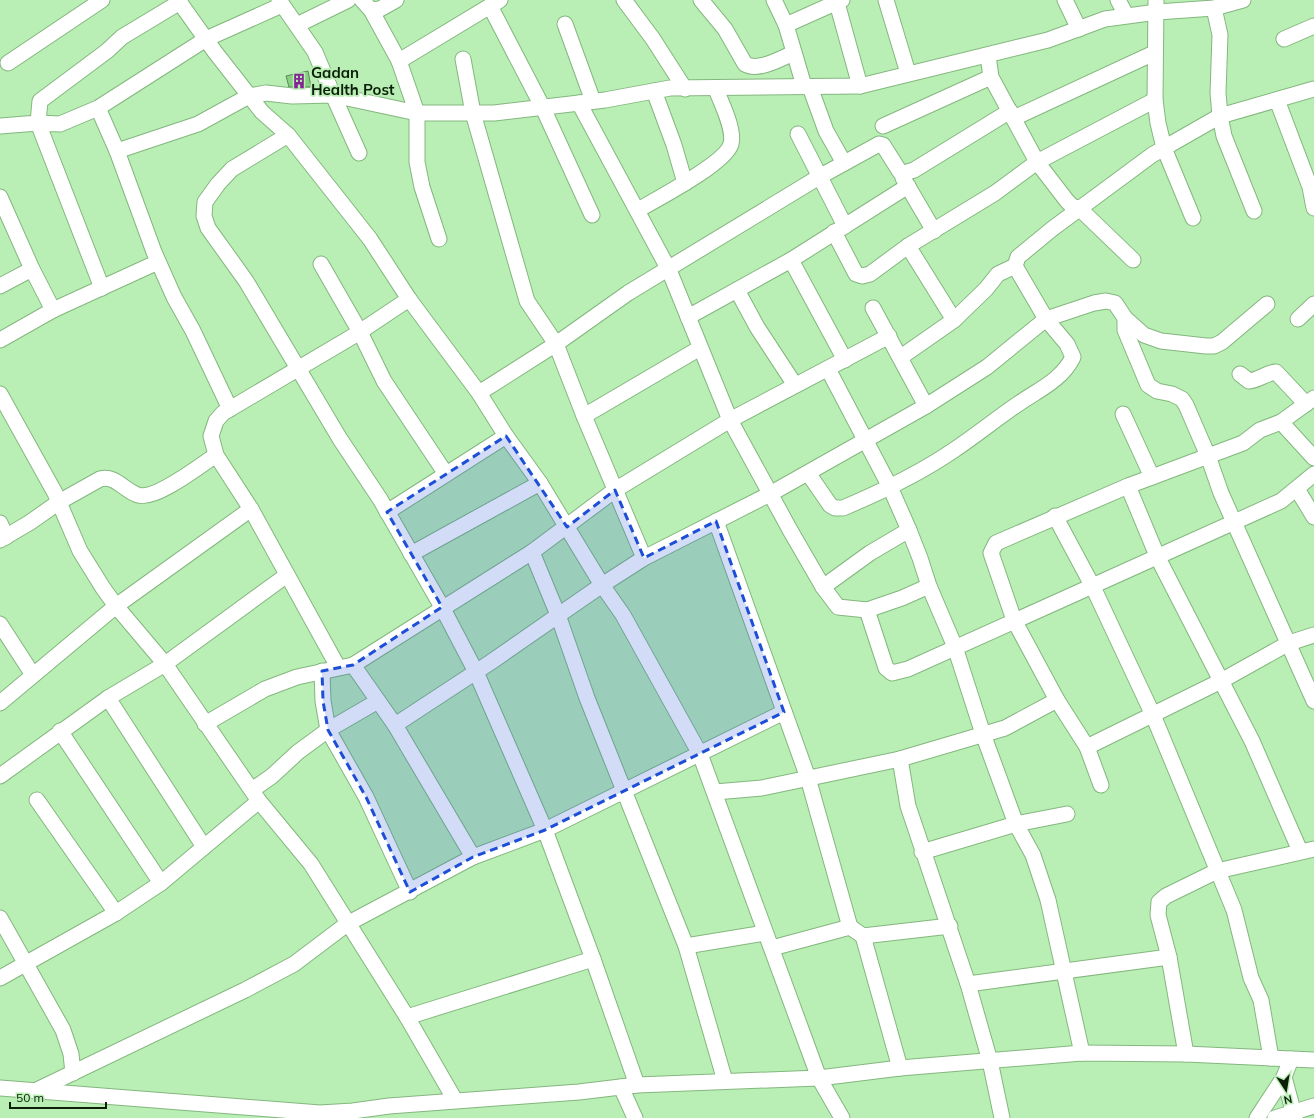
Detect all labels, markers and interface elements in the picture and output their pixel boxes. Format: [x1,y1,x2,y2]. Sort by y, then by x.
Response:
place label: Gadan Health Post [311,63,395,99]
building icon: Gadan Health Post [290,72,308,90]
north arrow [1266,1070,1306,1110]
scale bar [10,1084,106,1110]
text: 50 m [16,1090,44,1105]
text: N [1283,1092,1294,1107]

